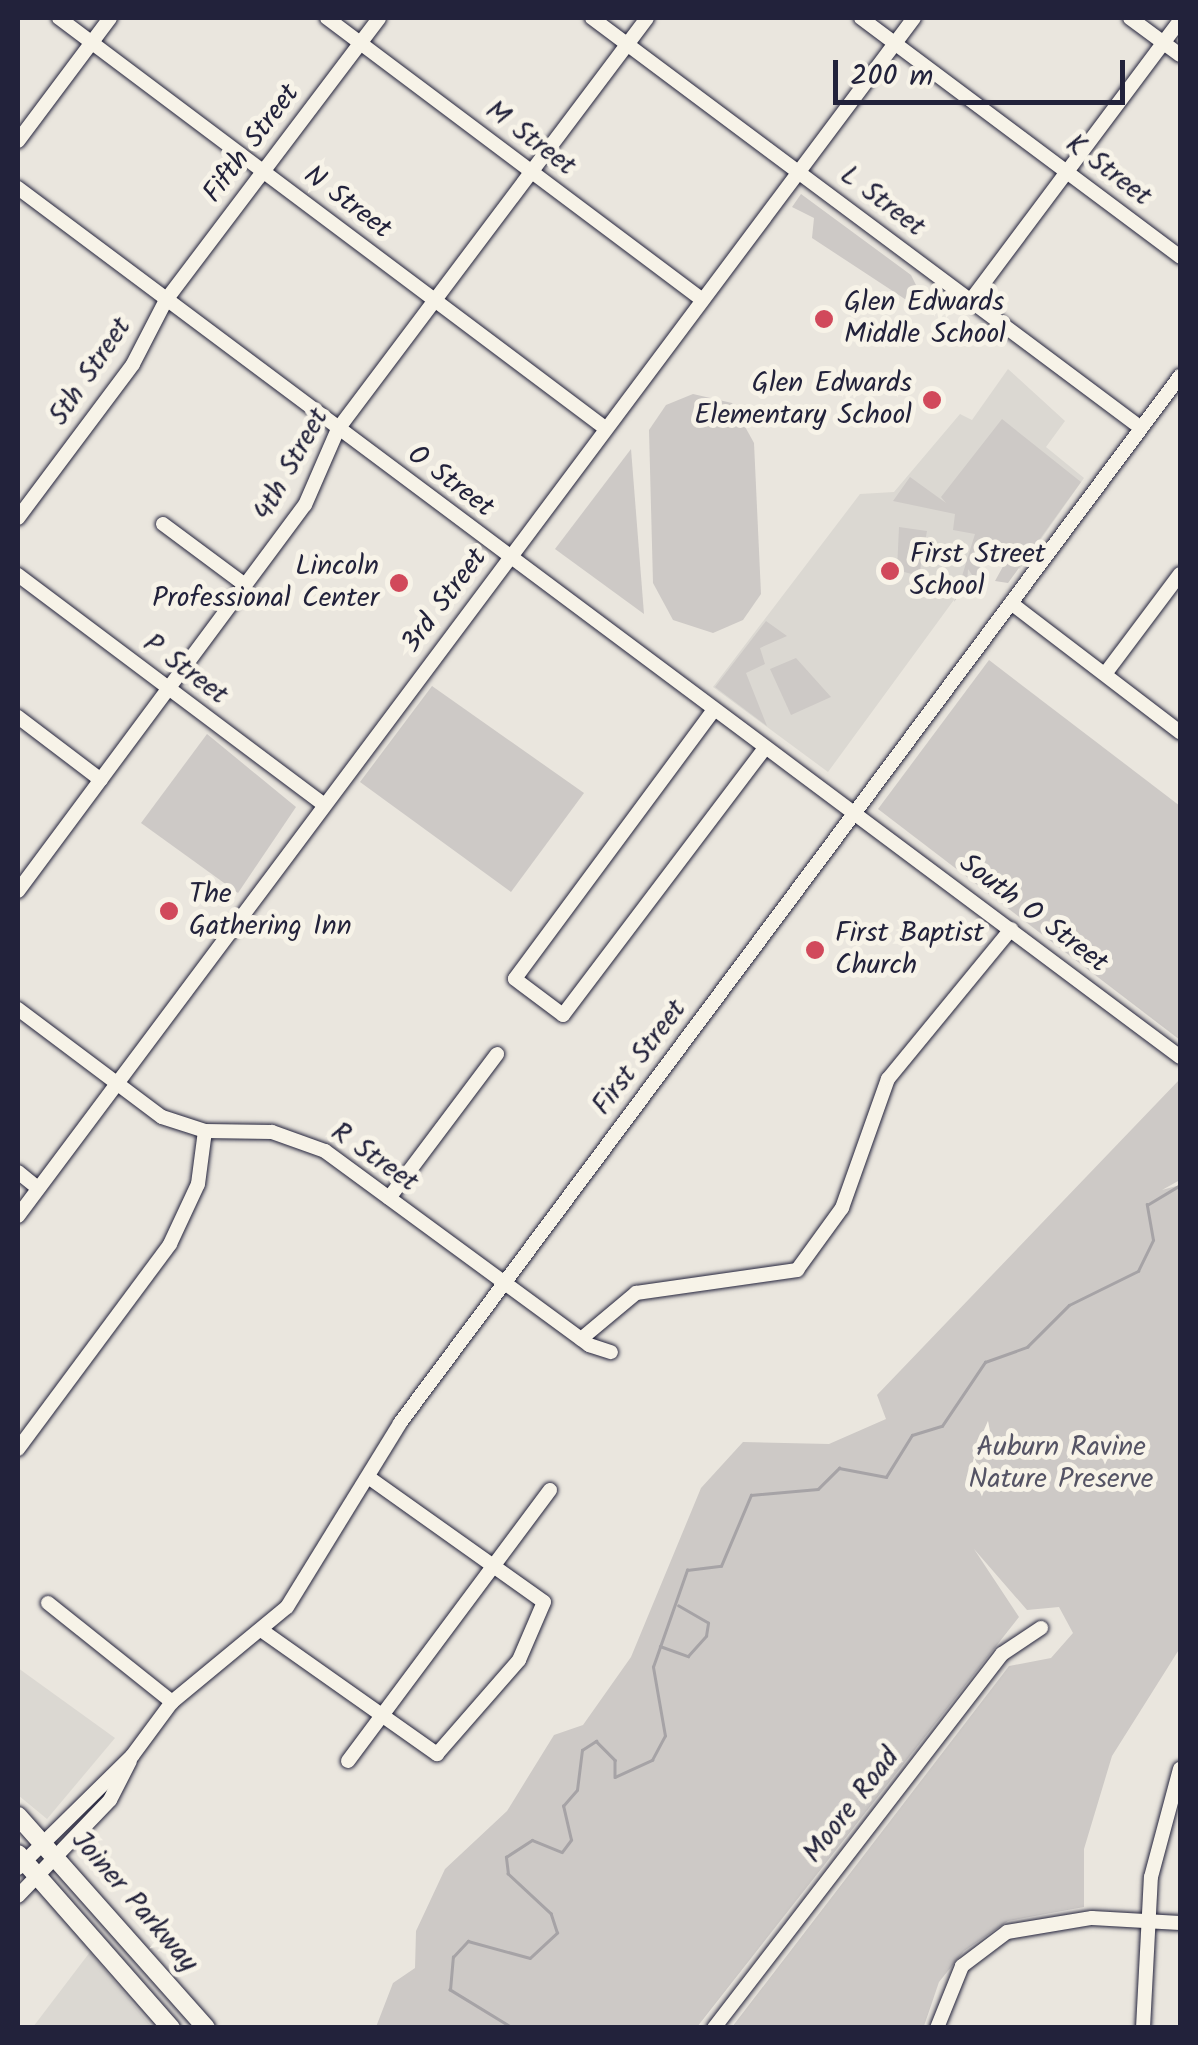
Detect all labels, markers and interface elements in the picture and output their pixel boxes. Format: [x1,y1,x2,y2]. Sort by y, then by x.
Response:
scale bar [838,40,1130,102]
text: 200 m [850,53,933,101]
street label: Fifth Street [196,78,308,210]
street label: M Street [478,94,582,184]
street label: K Street [1058,128,1158,214]
street label: N Street [296,159,398,247]
street label: L Street [833,159,931,245]
place label: Glen Edwards Middle School [844,286,1006,352]
marker: Glen Edwards Middle School [813,308,835,330]
street label: 5th Street [43,312,139,432]
place label: Glen Edwards Elementary School [694,367,912,433]
marker: Glen Edwards Elementary School [921,389,943,411]
street label: 4th Street [247,403,337,527]
street label: O Street [400,439,500,525]
place label: First Street School [910,538,1046,604]
street label: 3rd Street [395,542,495,660]
place label: Lincoln Professional Center [152,550,379,616]
marker: First Street School [879,560,901,582]
marker: Lincoln Professional Center [388,572,410,594]
street label: P Street [136,627,234,713]
street label: South O Street [952,847,1114,981]
place label: The Gathering Inn [189,878,352,944]
marker: The Gathering Inn [158,900,180,922]
place label: First Baptist Church [835,917,984,983]
marker: First Baptist Church [804,939,826,961]
street label: First Street [586,994,694,1122]
street label: R Street [324,1116,424,1200]
park label: Auburn Ravine Nature Preserve [969,1431,1153,1497]
street label: Moore Road [797,1742,907,1870]
street label: Joiner Parkway [63,1824,205,1980]

